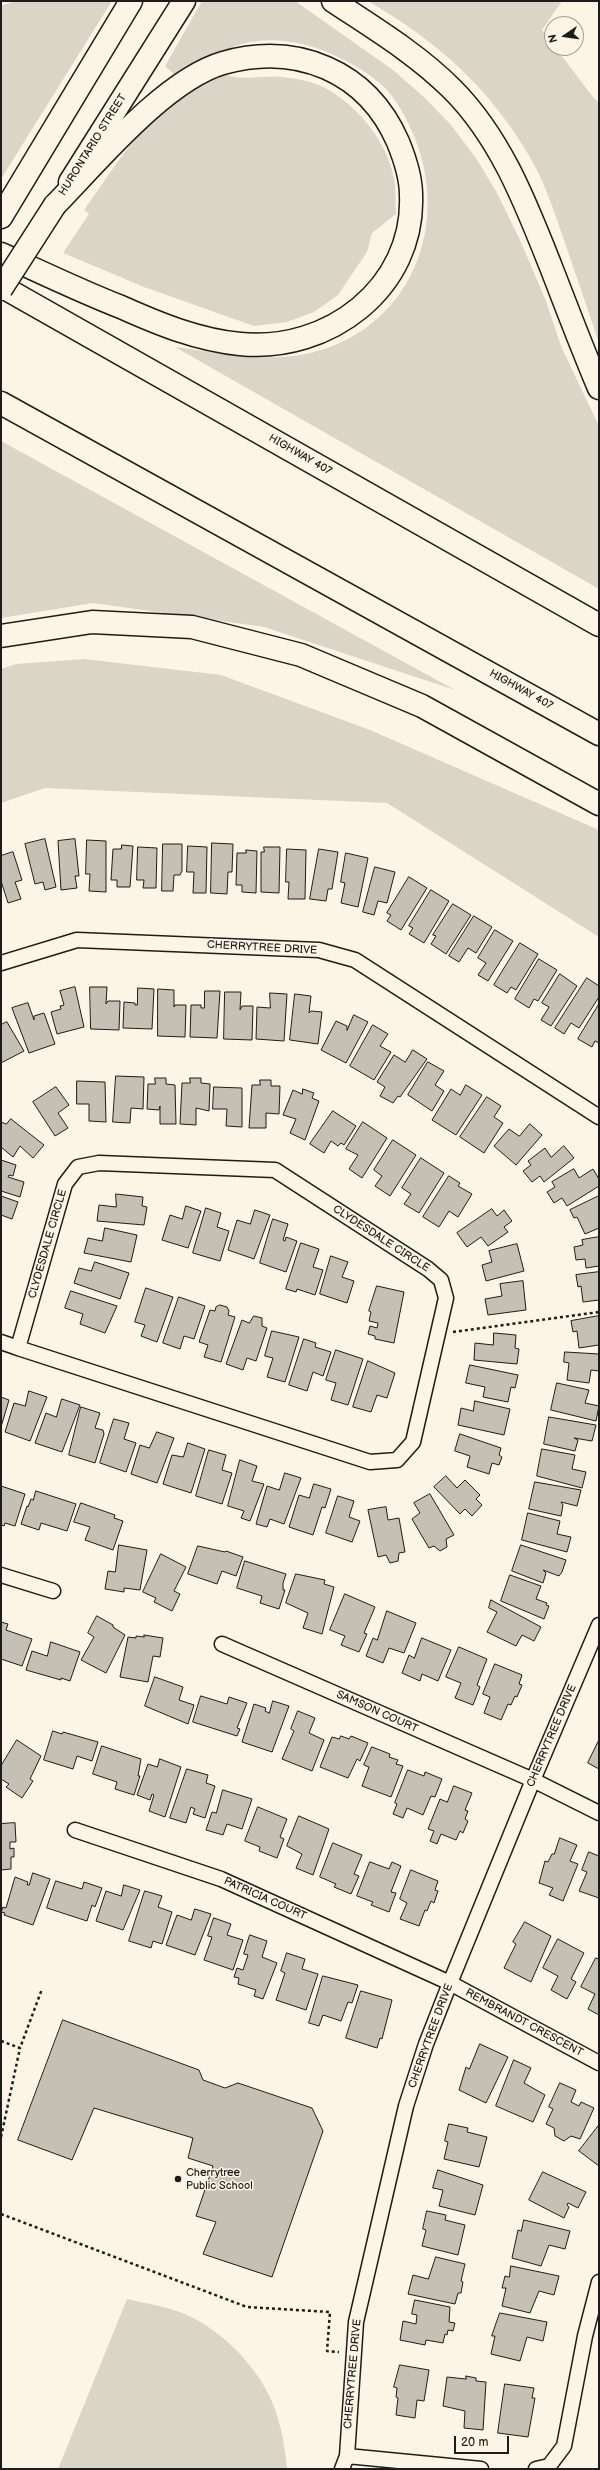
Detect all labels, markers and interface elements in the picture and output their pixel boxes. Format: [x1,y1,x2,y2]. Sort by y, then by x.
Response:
north arrow [544,16,584,56]
text: N [546,33,560,44]
street label: HURONTARIO STREET [56,92,130,198]
street label: HIGHWAY 407 [266,432,334,478]
street label: HIGHWAY 407 [487,667,555,713]
street label: CHERRYTREE DRIVE [207,939,317,957]
street label: CLYDESDALE CIRCLE [26,1188,70,1300]
street label: CLYDESDALE CIRCLE [330,1203,432,1275]
street label: CHERRYTREE DRIVE [524,1683,580,1789]
street label: SAMSON COURT [334,1688,420,1736]
street label: PATRICIA COURT [222,1875,308,1923]
street label: CHERRYTREE DRIVE [406,1982,456,2090]
street label: REMBRANDT CRESCENT [463,1986,585,2060]
place label: Cherrytree Public School [186,2166,253,2192]
marker: Cherrytree Public School [173,2174,183,2184]
street label: CHERRYTREE DRIVE [342,2318,364,2430]
scale bar [456,2428,511,2454]
text: 20 m [461,2435,488,2450]

